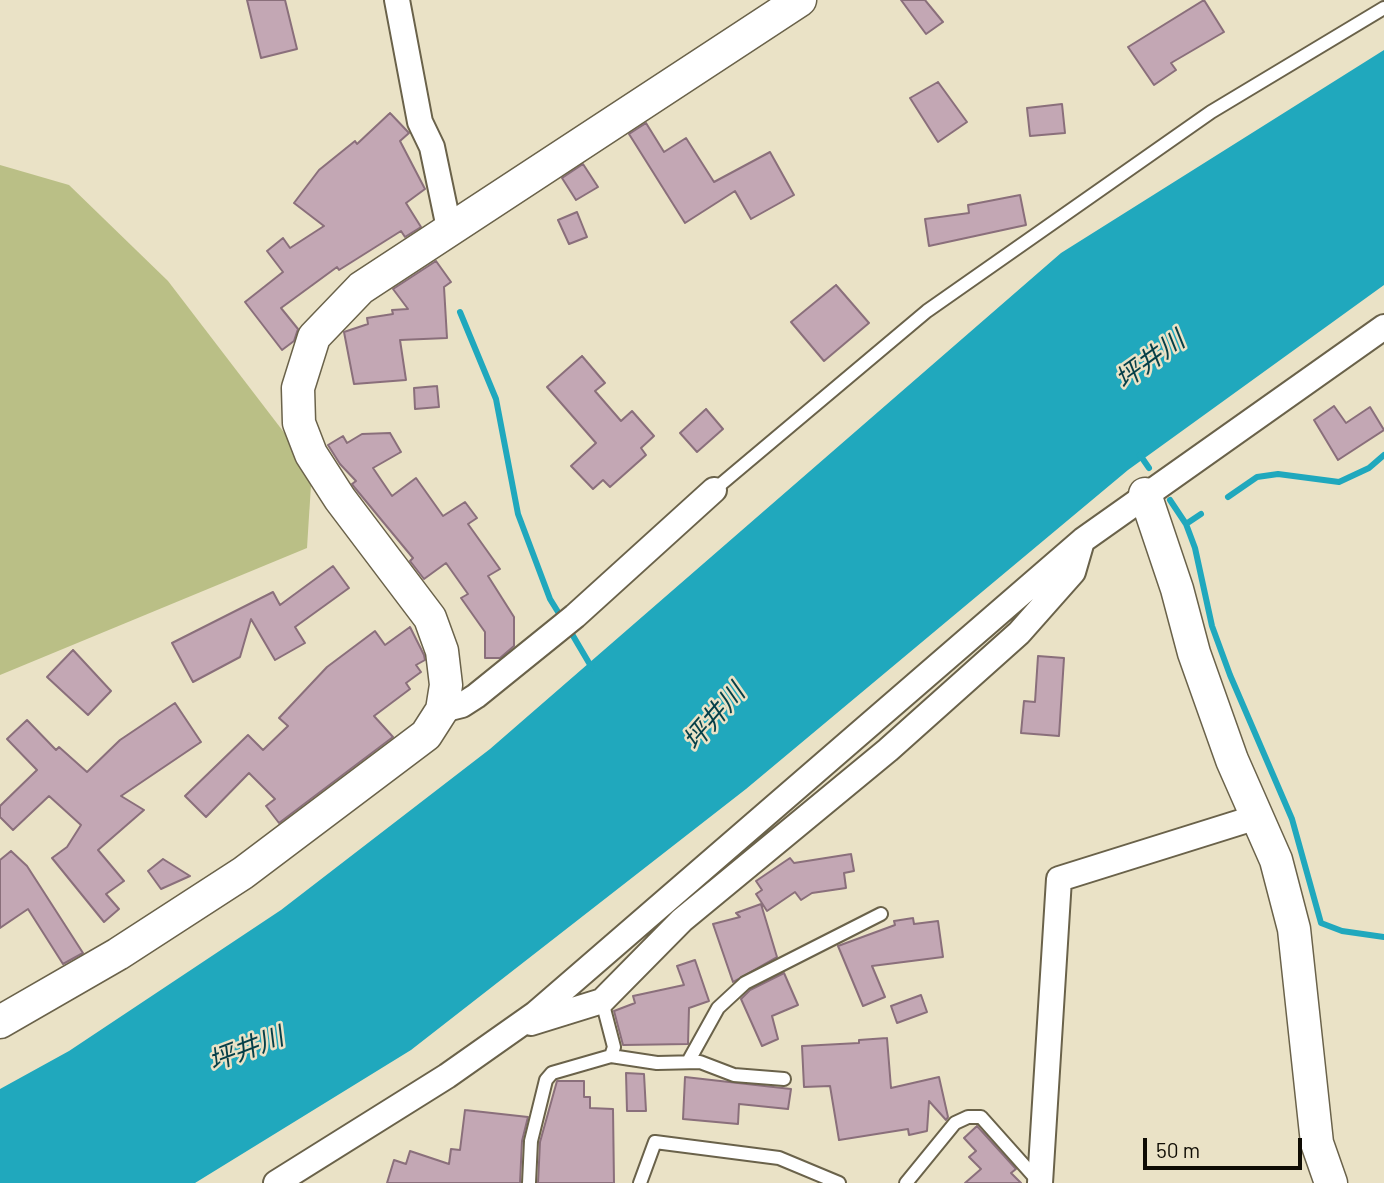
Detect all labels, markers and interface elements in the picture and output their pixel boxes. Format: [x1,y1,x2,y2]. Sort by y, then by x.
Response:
water label: 坪井川 [1109,324,1191,396]
water label: 坪井川 [677,677,751,757]
water label: 坪井川 [204,1020,288,1078]
scale bar [1146,1124,1305,1168]
text: 50 m [1156,1137,1200,1162]

